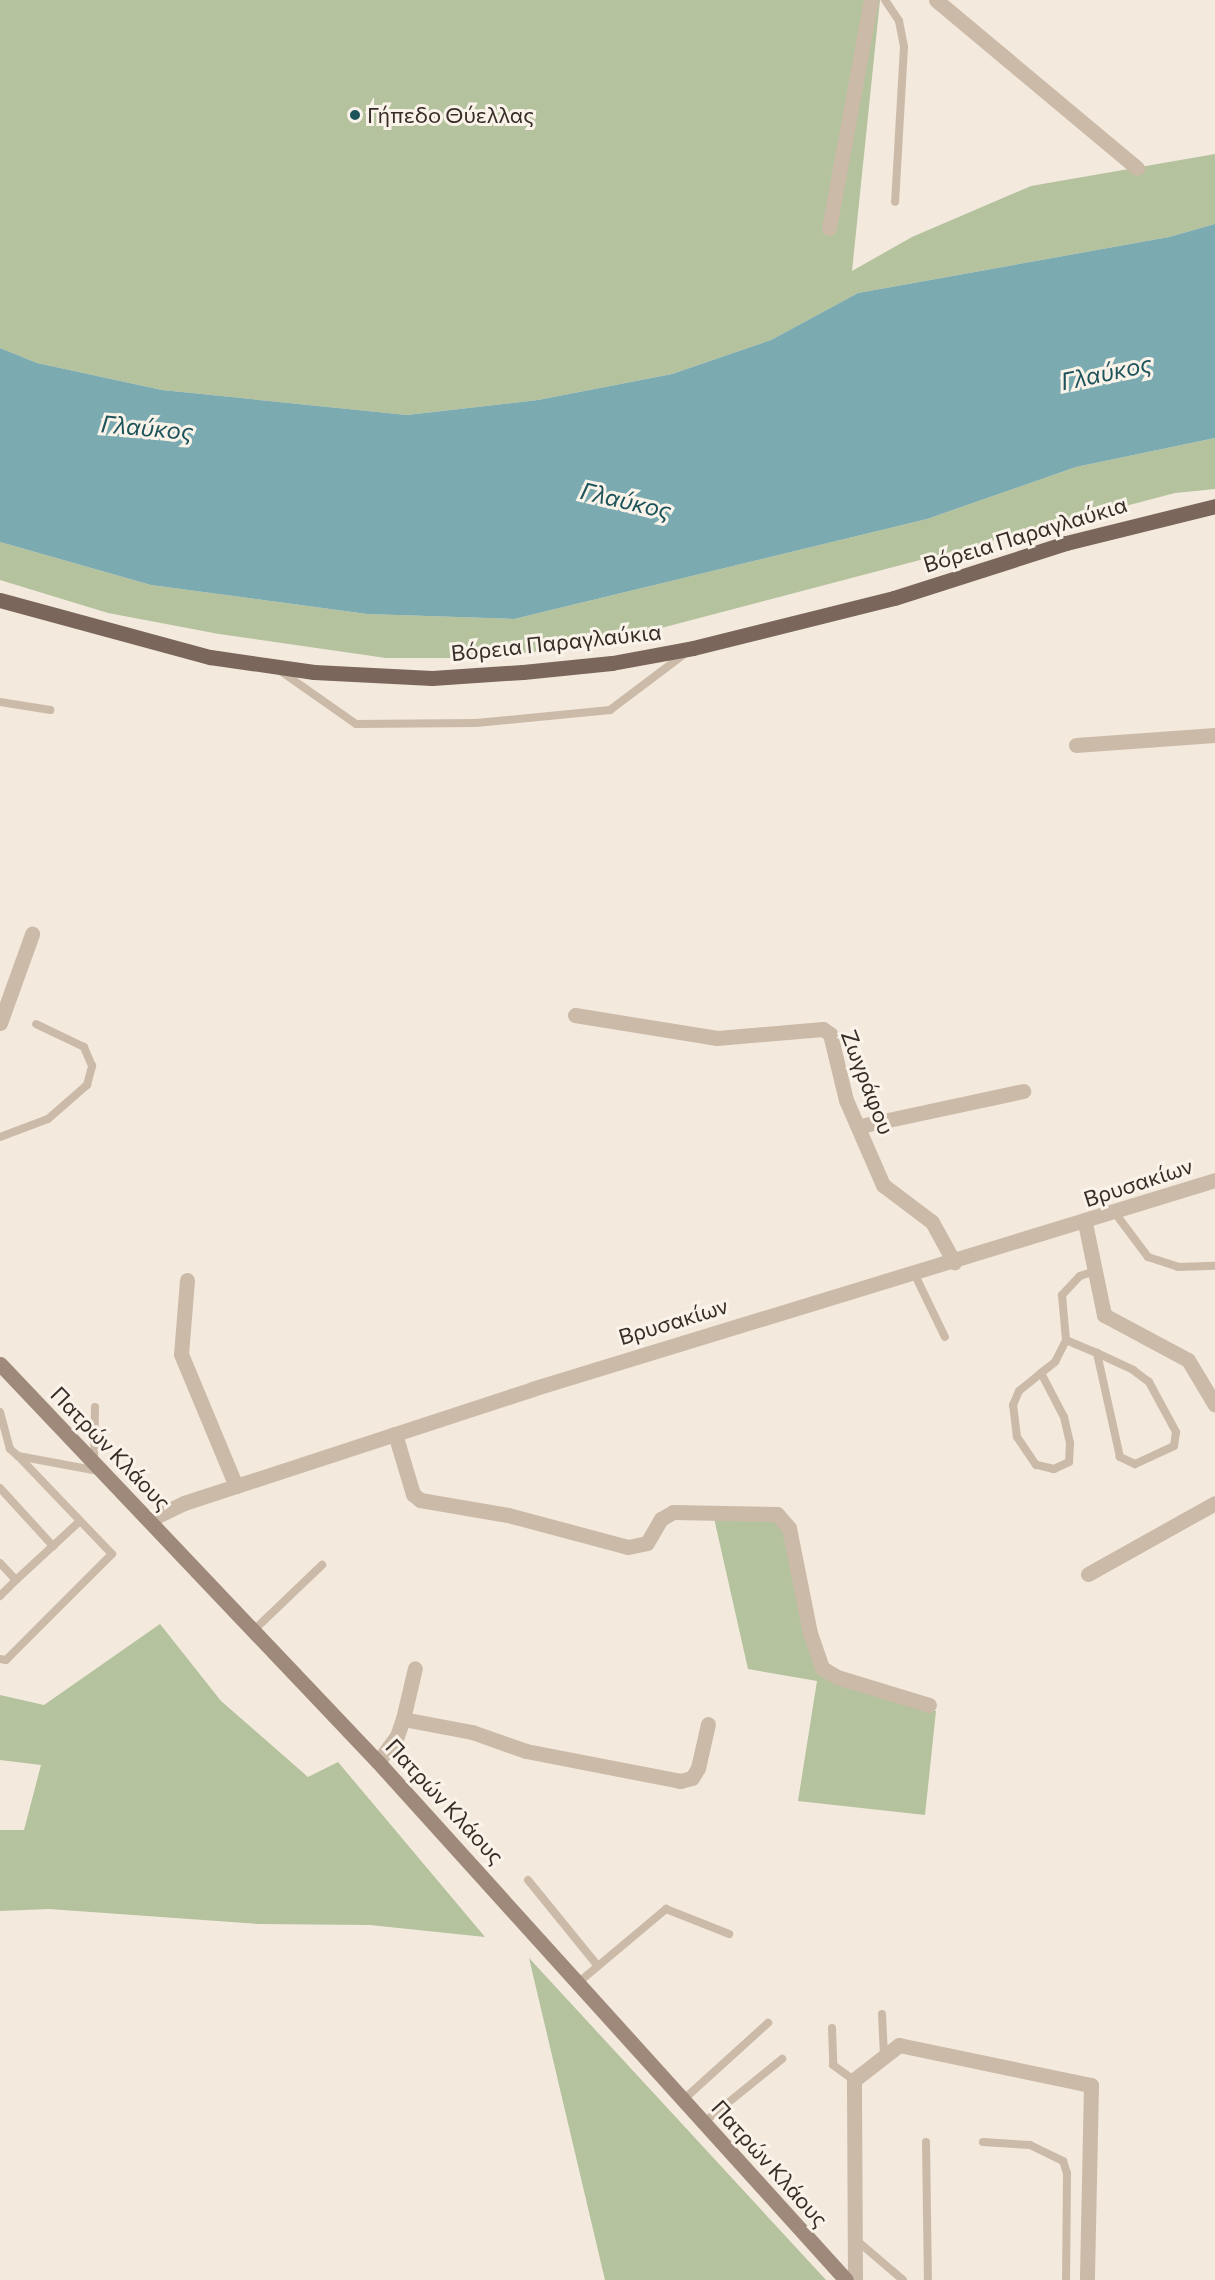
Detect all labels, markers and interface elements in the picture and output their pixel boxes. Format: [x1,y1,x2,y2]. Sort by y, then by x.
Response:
place label: Γήπεδο Θύελλας [367,102,534,128]
marker: Γήπεδο Θύελλας [348,108,362,122]
water label: Γλαύκος [1058,348,1154,396]
water label: Γλαύκος [100,409,194,445]
water label: Γλαύκος [578,476,674,524]
street label: Βόρεια Παραγλαύκια [920,490,1130,578]
street label: Βόρεια Παραγλαύκια [449,618,663,666]
street label: Ζωγράφου [836,1026,900,1138]
street label: Βρυσακίων [1080,1152,1196,1212]
street label: Βρυσακίων [615,1292,731,1350]
street label: Πατρών Κλάους [46,1381,176,1515]
street label: Πατρών Κλάους [380,1733,510,1869]
street label: Πατρών Κλάους [706,2094,834,2232]

